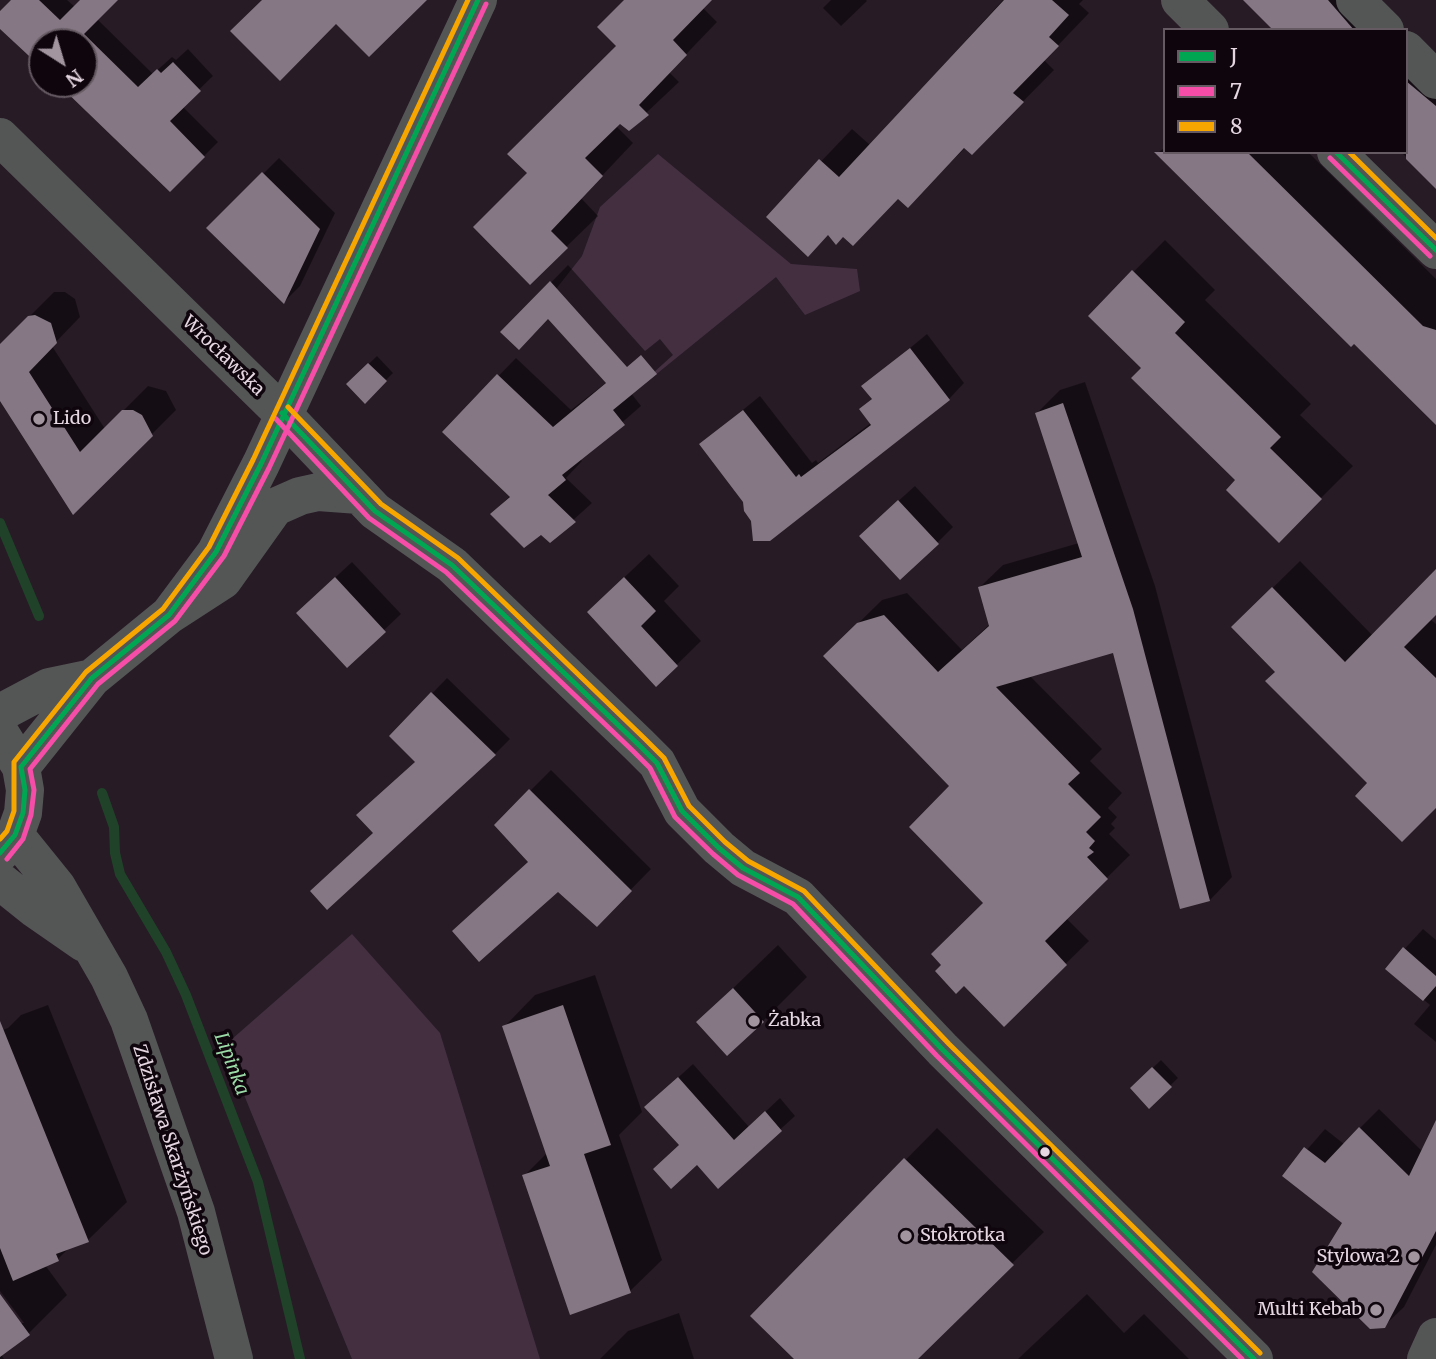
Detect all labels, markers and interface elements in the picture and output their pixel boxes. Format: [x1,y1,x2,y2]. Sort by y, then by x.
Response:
north arrow [28,28,98,98]
legend [1163,28,1408,154]
text: J [1230,43,1238,70]
text: N [61,64,88,92]
text: 7 [1230,78,1242,105]
text: 8 [1230,113,1243,140]
street label: Wrocławska [177,311,269,401]
place label: Lido [53,408,91,430]
marker: Lido [31,411,47,427]
place label: Żabka [768,1010,821,1032]
marker: Żabka [746,1013,762,1029]
water label: Lipinka [209,1030,253,1098]
street label: Zdzisława Skarżyńskiego [128,1042,216,1258]
unlabelled marker [1038,1145,1052,1159]
place label: Stokrotka [920,1225,1005,1247]
marker: Stokrotka [898,1228,914,1244]
place label: Stylowa 2 [1316,1246,1400,1268]
marker: Stylowa 2 [1406,1249,1422,1265]
place label: Multi Kebab [1258,1299,1362,1321]
marker: Multi Kebab [1368,1302,1384,1318]

